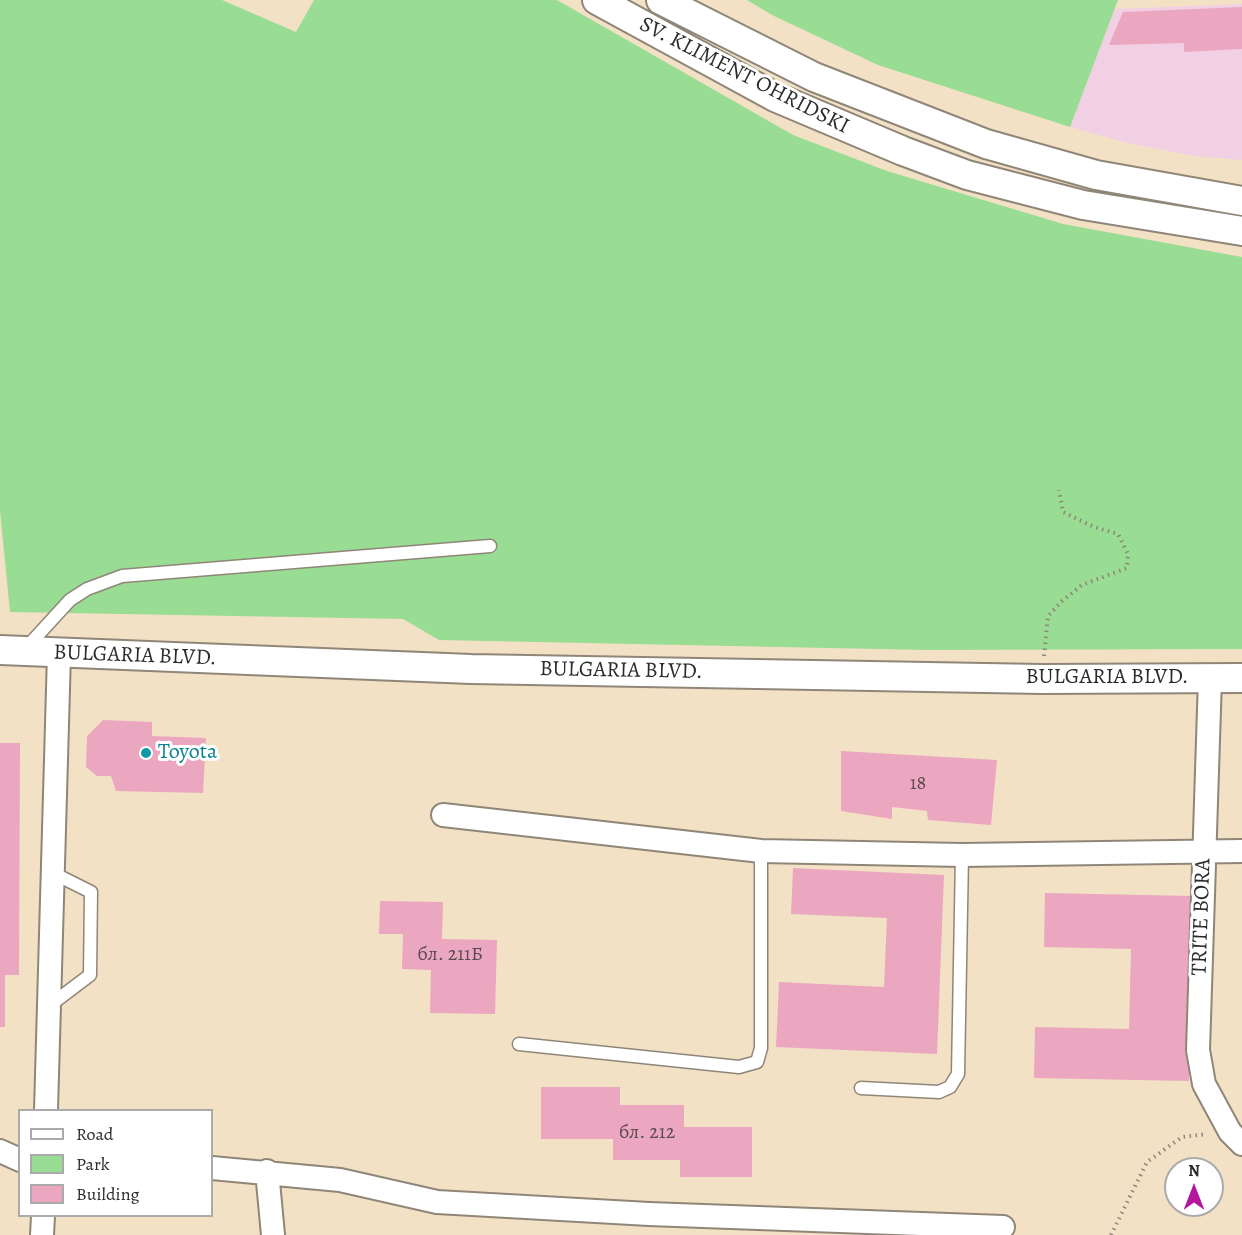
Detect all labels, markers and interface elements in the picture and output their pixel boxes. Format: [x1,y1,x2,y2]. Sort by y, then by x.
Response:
street label: SV. KLIMENT OHRIDSKI [635,12,853,140]
street label: BULGARIA BLVD. [53,640,217,672]
street label: BULGARIA BLVD. [539,656,703,686]
street label: BULGARIA BLVD. [1025,665,1189,691]
place label: Toyota [158,740,217,766]
marker: Toyota [139,746,153,760]
house number: 18 [910,772,926,796]
street label: TRITE BORA [1187,858,1217,976]
house number: бл. 211Б [417,943,483,967]
legend [18,1109,213,1217]
house number: бл. 212 [619,1121,675,1145]
text: Road [76,1122,113,1146]
text: Park [76,1152,110,1176]
north arrow [1164,1157,1224,1217]
text: N [1188,1160,1200,1182]
text: Building [76,1182,140,1206]

